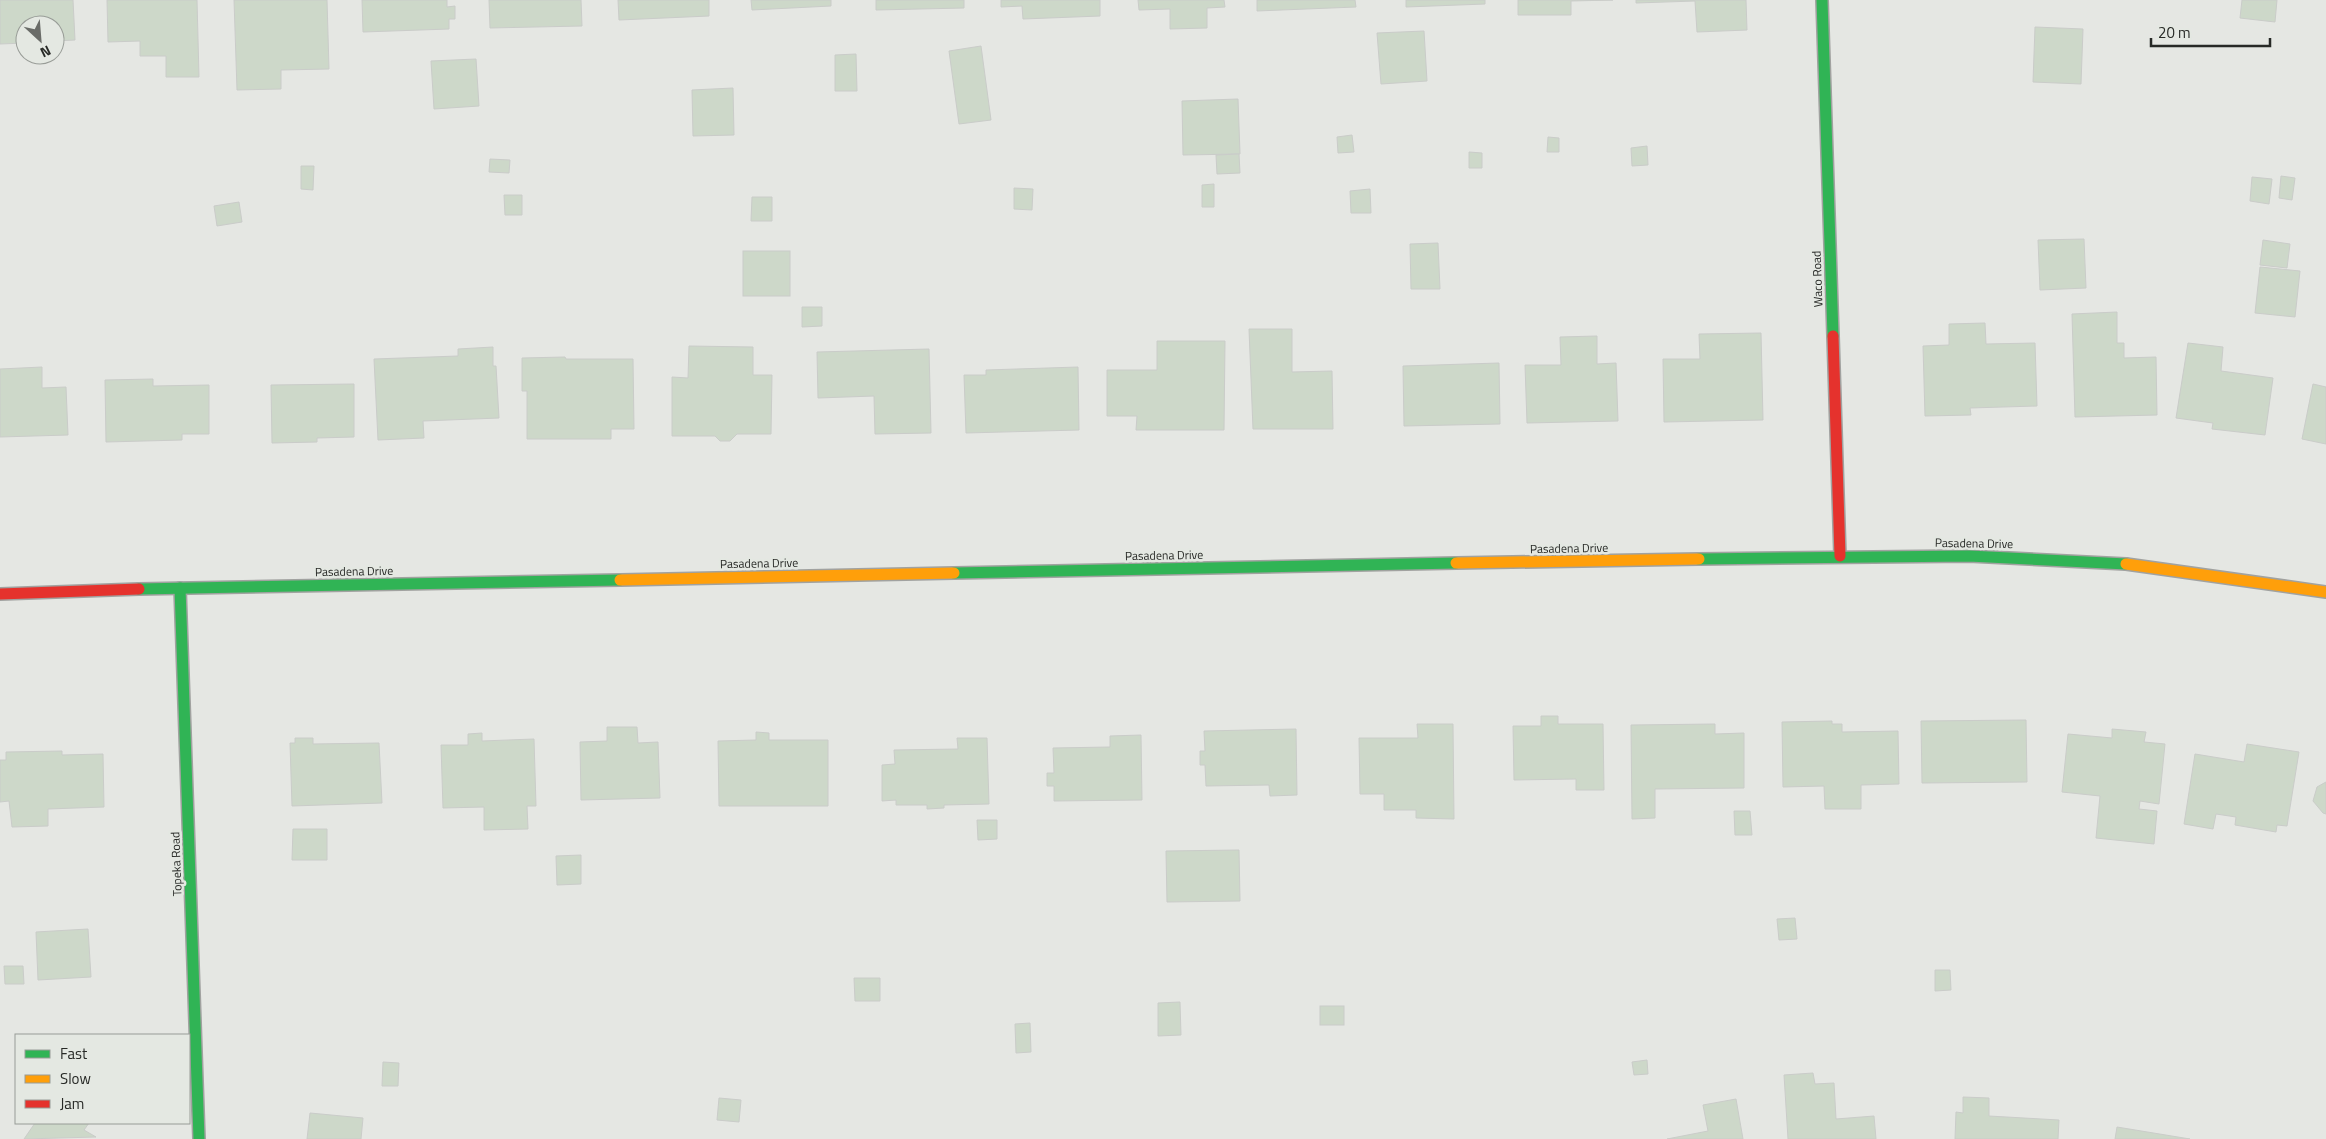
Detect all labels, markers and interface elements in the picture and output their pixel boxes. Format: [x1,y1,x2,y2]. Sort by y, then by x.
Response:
north arrow [15,15,65,65]
scale bar [2151,15,2270,47]
text: 20 m [2158,21,2191,44]
text: N [37,41,55,64]
street label: Waco Road [1807,250,1827,308]
street label: Pasadena Drive [1935,533,2013,553]
street label: Pasadena Drive [1530,538,1608,558]
street label: Pasadena Drive [1125,545,1203,565]
street label: Pasadena Drive [720,553,798,573]
street label: Pasadena Drive [315,561,393,581]
street label: Topeka Road [165,832,187,896]
legend [15,1034,190,1124]
text: Fast [60,1042,88,1065]
text: Slow [60,1067,91,1090]
text: Jam [60,1092,84,1115]

